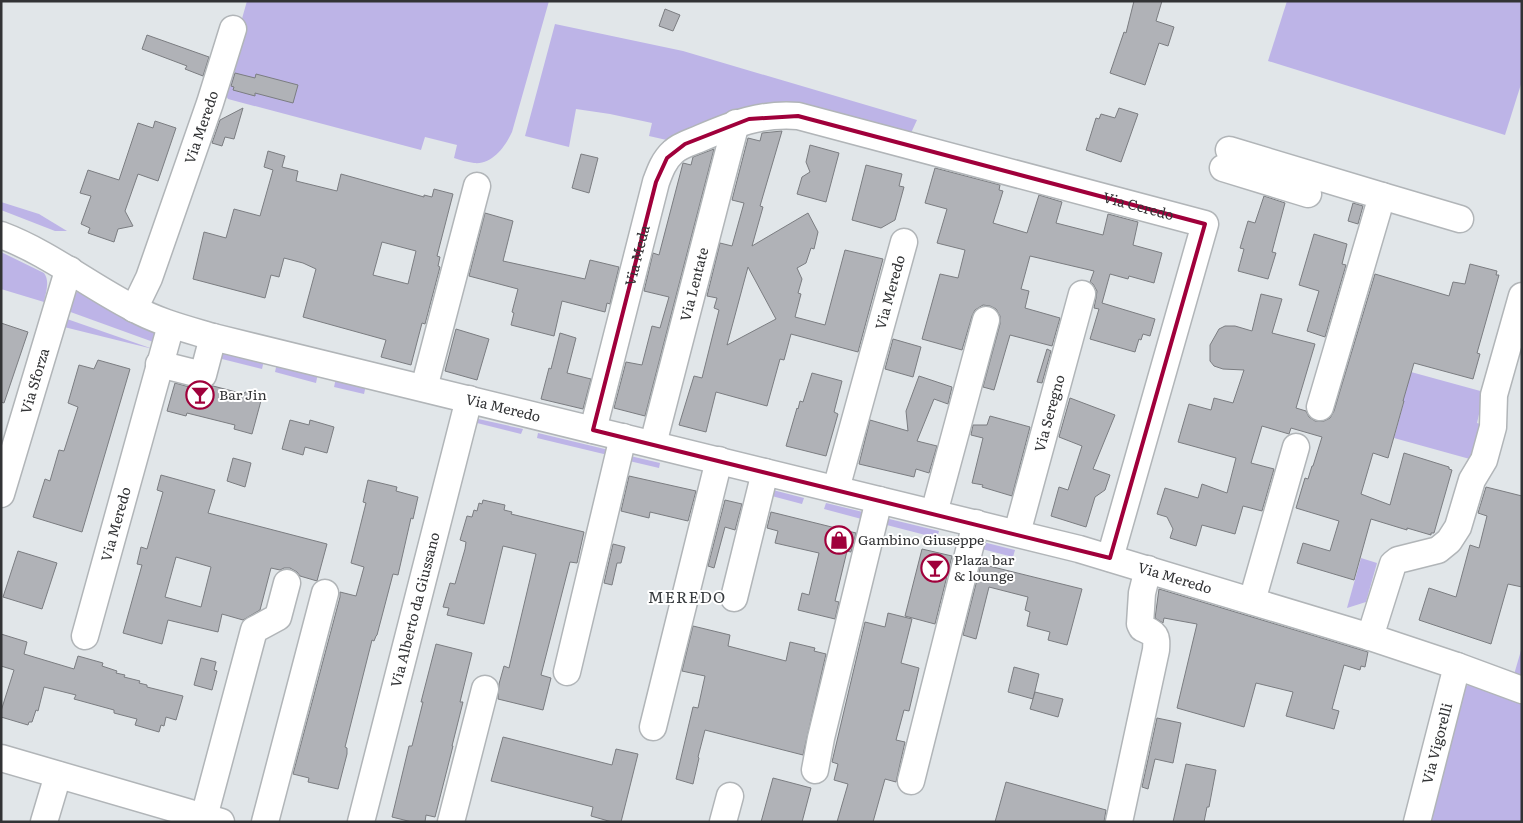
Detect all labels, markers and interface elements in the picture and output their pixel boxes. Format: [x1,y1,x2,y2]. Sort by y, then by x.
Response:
street label: Via Meredo [179,88,222,166]
street label: Via Ceredo [1101,186,1176,224]
street label: Via Meda [619,222,654,288]
street label: Via Lentate [674,245,712,323]
street label: Via Meredo [869,253,909,332]
street label: Via Sforza [15,345,53,416]
street label: Via Seregno [1028,372,1069,454]
bar icon: Bar Jin [185,380,215,410]
place label: Bar Jin [219,384,267,404]
street label: Via Meredo [464,388,543,426]
street label: Via Meredo [95,484,135,563]
shop icon: Gambino Giuseppe [824,525,854,555]
place label: Gambino Giuseppe [858,529,984,549]
street label: Via Alberto da Giussano [385,530,444,689]
place label: Plaza bar & lounge [954,549,1015,585]
bar icon: Plaza bar & lounge [920,553,950,583]
street label: Via Meredo [1136,556,1215,598]
district label: MEREDO [648,584,726,608]
street label: Via Vigorelli [1416,700,1456,786]

